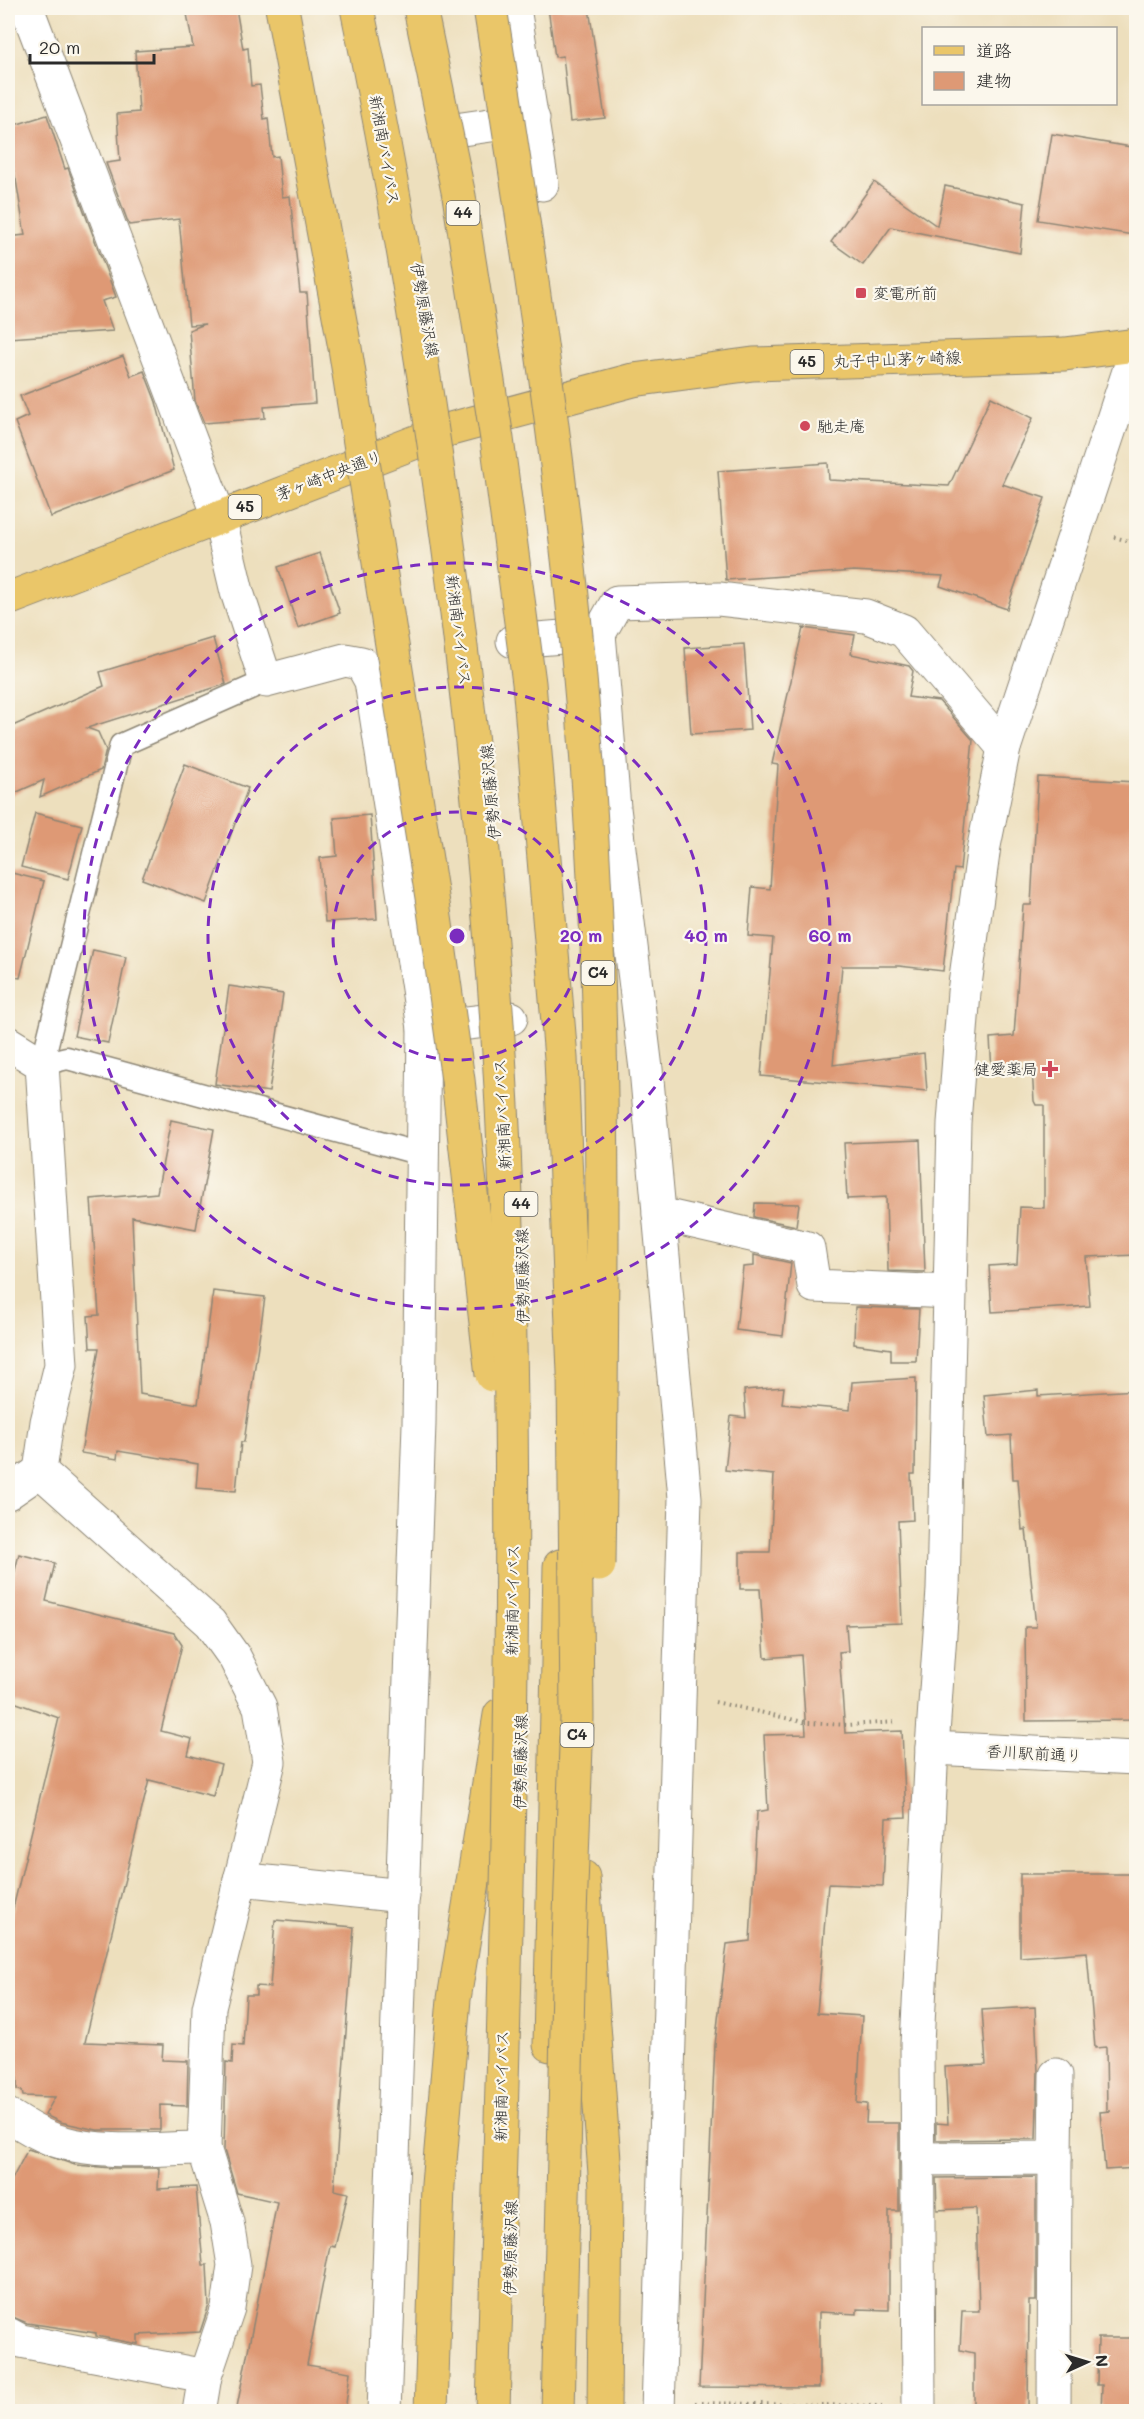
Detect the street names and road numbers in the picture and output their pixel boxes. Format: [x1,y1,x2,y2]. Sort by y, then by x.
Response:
street label: 新湘南バイパス [365,93,406,207]
road number: 44 [446,201,480,225]
street label: 伊勢原藤沢線 [407,261,444,359]
street label: 丸子中山茅ヶ崎線 [833,346,961,371]
road number: 45 [790,350,824,374]
street label: 茅ヶ崎中央通り [273,445,385,504]
road number: 45 [228,495,262,519]
street label: 新湘南バイパス [442,573,477,687]
street label: 伊勢原藤沢線 [475,743,504,841]
road number: C4 [582,961,614,985]
street label: 新湘南バイパス [488,1058,515,1170]
road number: 44 [504,1192,538,1216]
street label: 伊勢原藤沢線 [510,1228,533,1324]
street label: 新湘南バイパス [500,1544,523,1656]
street label: 伊勢原藤沢線 [508,1714,531,1810]
road number: C4 [560,1723,594,1747]
street label: 香川駅前通り [986,1740,1083,1765]
street label: 新湘南バイパス [489,2030,512,2142]
street label: 伊勢原藤沢線 [498,2200,521,2296]

